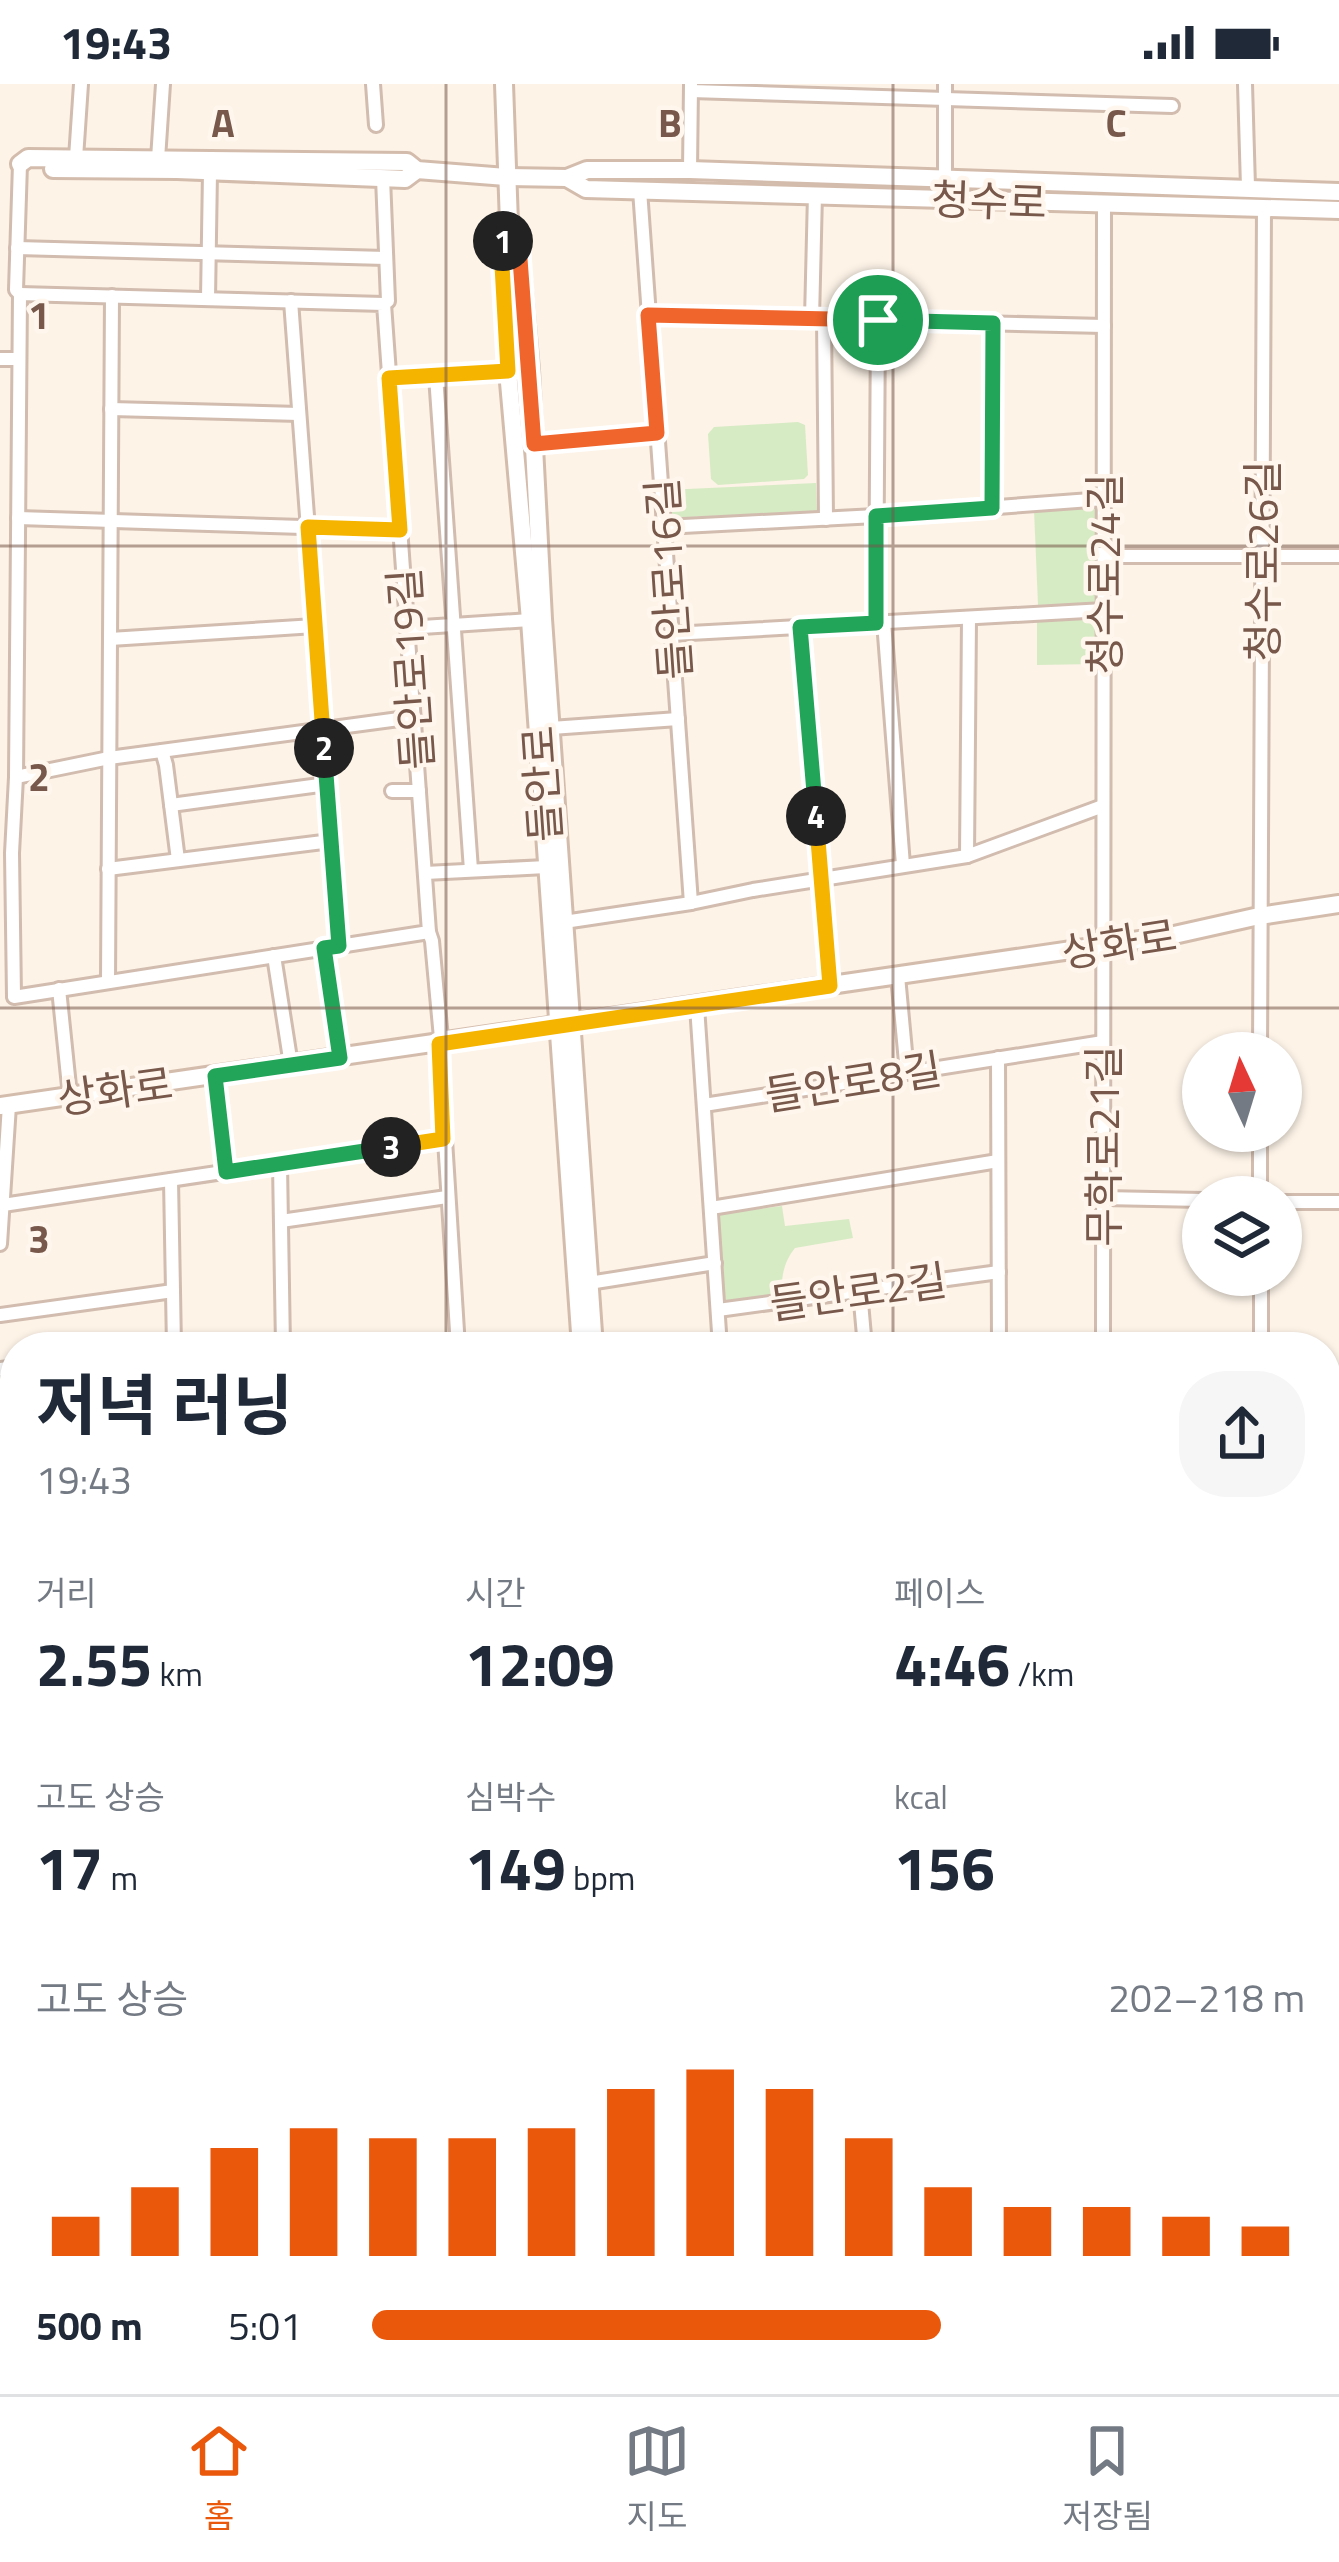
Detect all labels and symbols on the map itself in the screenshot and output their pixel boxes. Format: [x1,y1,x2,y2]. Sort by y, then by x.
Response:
text: A [211,93,235,152]
text: B [658,93,682,152]
text: C [1105,93,1127,152]
street label: 청수로 [930,166,1048,234]
pin: 1 [473,211,533,271]
pin [827,269,929,371]
text: 1 [28,285,50,344]
street label: 청수로26길 [1230,460,1294,662]
street label: 청수로24길 [1072,473,1136,675]
street label: 들안로16길 [629,476,707,682]
street label: 들안로19길 [371,566,449,772]
pin: 2 [294,718,354,778]
street label: 들안로 [505,724,577,844]
text: 2 [28,747,50,806]
pin: 4 [786,786,846,846]
street label: 상화로 [1057,902,1181,984]
north arrow [1182,1032,1302,1152]
street label: 들안로8길 [760,1035,946,1127]
street label: 무학로21길 [1071,1045,1135,1247]
street label: 상화로 [53,1050,177,1130]
pin: 3 [361,1117,421,1177]
text: 3 [28,1209,50,1268]
street label: 들안로2길 [765,1247,951,1335]

